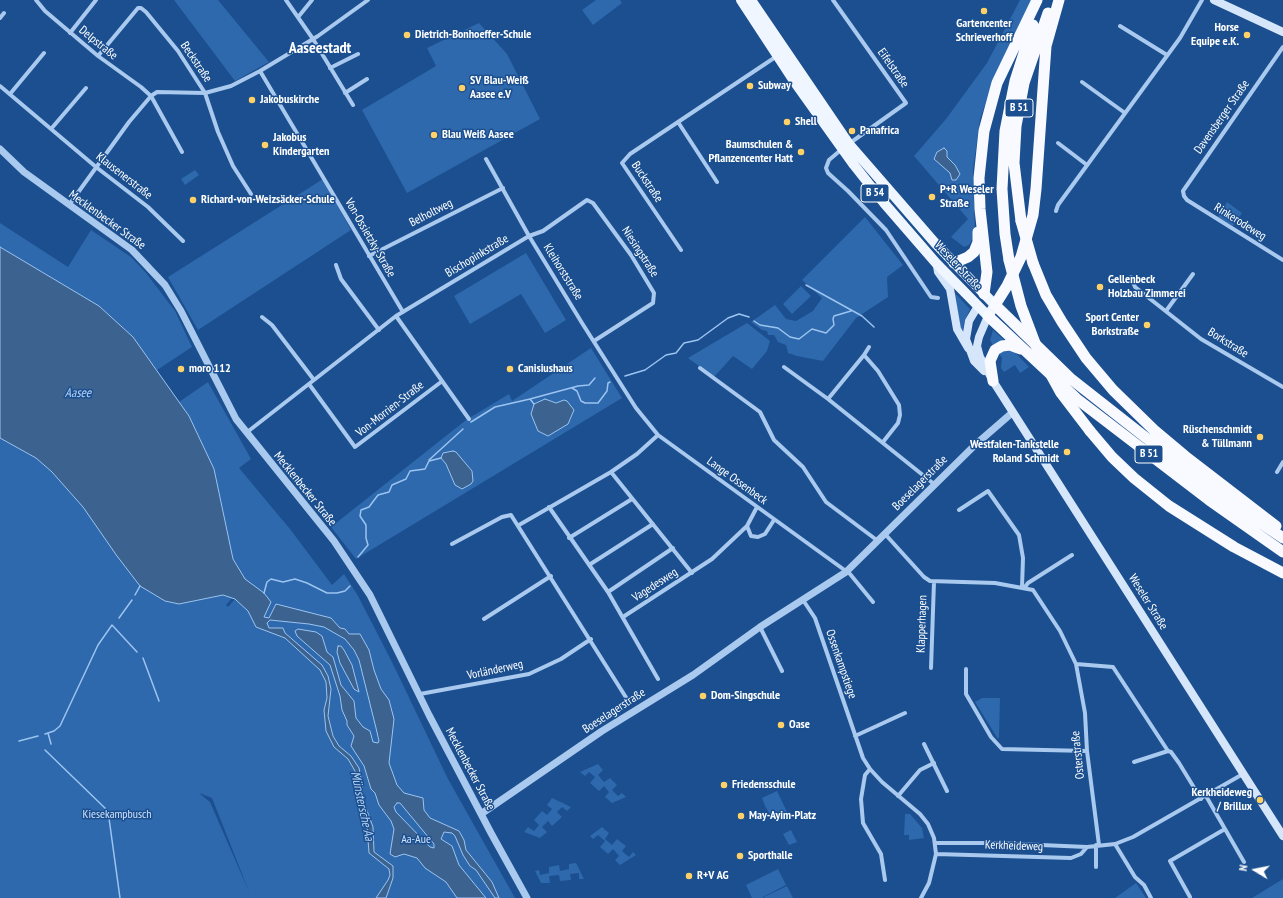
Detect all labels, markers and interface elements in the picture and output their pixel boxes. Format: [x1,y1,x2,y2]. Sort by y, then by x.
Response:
marker: Gartencenter Schrieverhoff [979,6,989,16]
place label: Gartencenter Schrieverhoff [956,17,1012,45]
place label: Horse Equipe e.K. [1191,21,1239,49]
street label: Delpstraße [76,23,120,63]
place label: Dietrich-Bonhoeffer-Schule [415,28,531,42]
marker: Dietrich-Bonhoeffer-Schule [402,30,412,40]
marker: Horse Equipe e.K. [1242,30,1252,40]
district label: Aaseestadt [289,38,351,58]
street label: Beckstraße [177,39,215,85]
street label: Eifelstraße [874,46,912,90]
place label: SV Blau-Weiß Aasee e.V [470,74,529,102]
street label: Davensberger Straße [1191,77,1253,157]
place label: Subway [758,79,791,93]
marker: Subway [745,81,755,91]
marker: SV Blau-Weiß Aasee e.V [457,83,467,93]
place label: Jakobuskirche [260,93,319,107]
marker: Jakobuskirche [247,95,257,105]
road number: B 51 [1005,99,1033,117]
place label: Shell [795,115,817,129]
marker: Shell [782,117,792,127]
place label: Panafrica [860,124,899,138]
marker: Panafrica [847,126,857,136]
place label: Blau Weiß Aasee [442,128,514,142]
marker: Blau Weiß Aasee [429,130,439,140]
place label: Jakobus Kindergarten [273,131,329,159]
place label: Baumschulen & Pflanzencenter Hatt [709,138,793,166]
marker: Jakobus Kindergarten [260,140,270,150]
marker: Baumschulen & Pflanzencenter Hatt [796,147,806,157]
street label: Klausenerstraße [93,150,155,202]
street label: Buckstraße [628,159,666,205]
place label: P+R Weseler Straße [940,183,994,211]
road number: B 54 [861,184,889,202]
street label: Mecklenbecker Straße [66,187,148,253]
marker: P+R Weseler Straße [927,192,937,202]
place label: Richard-von-Weizsäcker-Schule [201,193,335,207]
marker: Richard-von-Weizsäcker-Schule [188,195,198,205]
street label: Von-Ossietzky-Straße [342,196,398,280]
street label: Belholtweg [407,196,455,230]
street label: Rinkerodeweg [1211,200,1269,244]
street label: Niesingstraße [618,224,662,280]
street label: Bischopinkstraße [443,232,511,280]
street label: Weseler Straße [931,238,985,294]
street label: Kleihorststraße [540,241,586,303]
place label: Gellenbeck Holzbau Zimmerei [1108,273,1186,301]
marker: Gellenbeck Holzbau Zimmerei [1095,282,1105,292]
place label: Sport Center Borkstraße [1085,311,1139,339]
marker: Sport Center Borkstraße [1142,320,1152,330]
street label: Borkstraße [1205,325,1251,361]
place label: moro 112 [189,362,231,376]
place label: Canisiushaus [518,362,573,376]
marker: moro 112 [176,364,186,374]
marker: Canisiushaus [505,364,515,374]
street label: Von-Morrien-Straße [353,378,427,440]
water label: Aasee [65,385,91,401]
place label: Rüschenschmidt & Tüllmann [1183,423,1252,451]
marker: Rüschenschmidt & Tüllmann [1255,432,1265,442]
place label: Westfalen-Tankstelle Roland Schmidt [970,438,1059,466]
road number: B 51 [1135,445,1163,463]
marker: Westfalen-Tankstelle Roland Schmidt [1062,447,1072,457]
street label: Mecklenbecker Straße [271,449,339,529]
street label: Boeselagerstraße [889,452,951,514]
street label: Lange Ossenbeck [704,454,770,508]
street label: Vagedesweg [630,565,680,605]
street label: Weseler Straße [1125,572,1171,632]
street label: Klapperhagen [914,595,930,653]
street label: Ossenkampstiege [822,627,860,701]
street label: Vorländerweg [466,657,524,683]
street label: Boeselagerstraße [580,685,648,737]
place label: Dom-Singschule [711,689,780,703]
marker: Dom-Singschule [698,691,708,701]
place label: Oase [789,718,810,732]
marker: Oase [776,720,786,730]
street label: Mecklenbecker Straße [442,725,498,813]
street label: Osterstraße [1068,730,1088,780]
water label: Münstersche Aa [347,770,377,842]
place label: Friedensschule [732,778,796,792]
marker: Friedensschule [719,780,729,790]
place label: Kerkheideweg / Brillux [1191,786,1252,814]
marker: Kerkheideweg / Brillux [1255,795,1265,805]
park label: Kiesekampbusch [83,808,151,822]
place label: May-Ayim-Platz [749,809,816,823]
marker: May-Ayim-Platz [736,811,746,821]
park label: Aa-Aue [401,833,431,847]
street label: Kerkheideweg [985,838,1043,854]
place label: Sporthalle [748,849,793,863]
north arrow [1235,850,1275,890]
marker: Sporthalle [735,851,745,861]
text: N [1236,864,1251,872]
place label: R+V AG [697,869,729,883]
marker: R+V AG [684,871,694,881]

